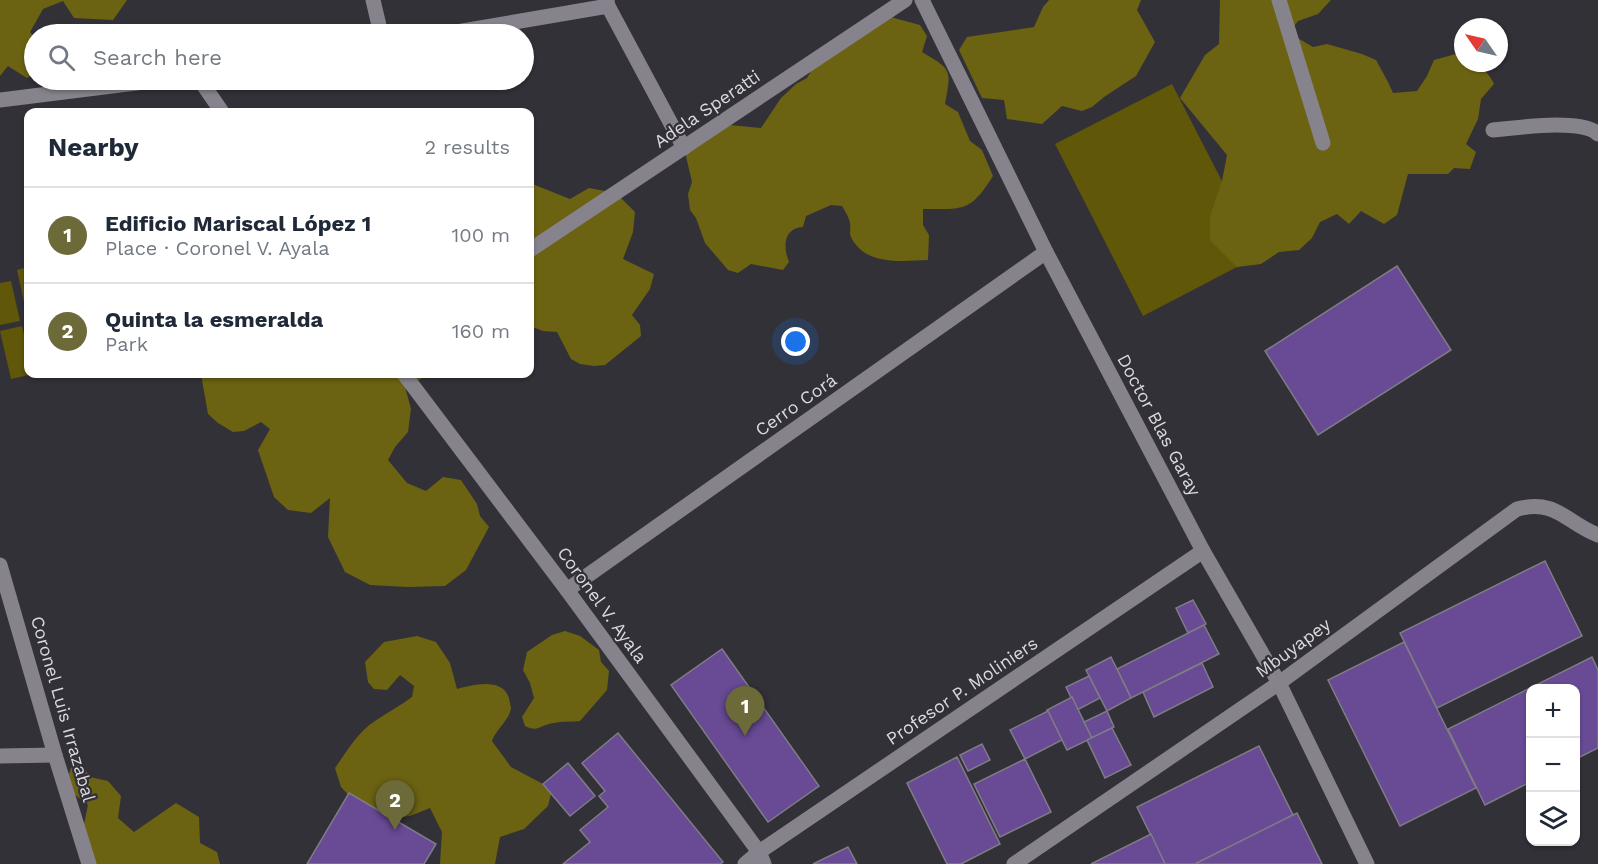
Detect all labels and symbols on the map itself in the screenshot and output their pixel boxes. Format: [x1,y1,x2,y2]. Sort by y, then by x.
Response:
north arrow [1454,18,1508,72]
street label: Adela Speratti [650,65,764,152]
your location [781,327,810,356]
street label: Doctor Blas Garay [1113,350,1206,500]
street label: Cerro Corá [751,369,840,440]
street label: Coronel V. Ayala [553,542,652,667]
street label: Mbuyapey [1251,613,1335,682]
street label: Coronel Luis Irrazabal [27,614,100,805]
street label: Profesor P. Moliniers [882,632,1041,749]
pin: 1 [726,686,764,736]
pin: 2 [376,780,414,830]

